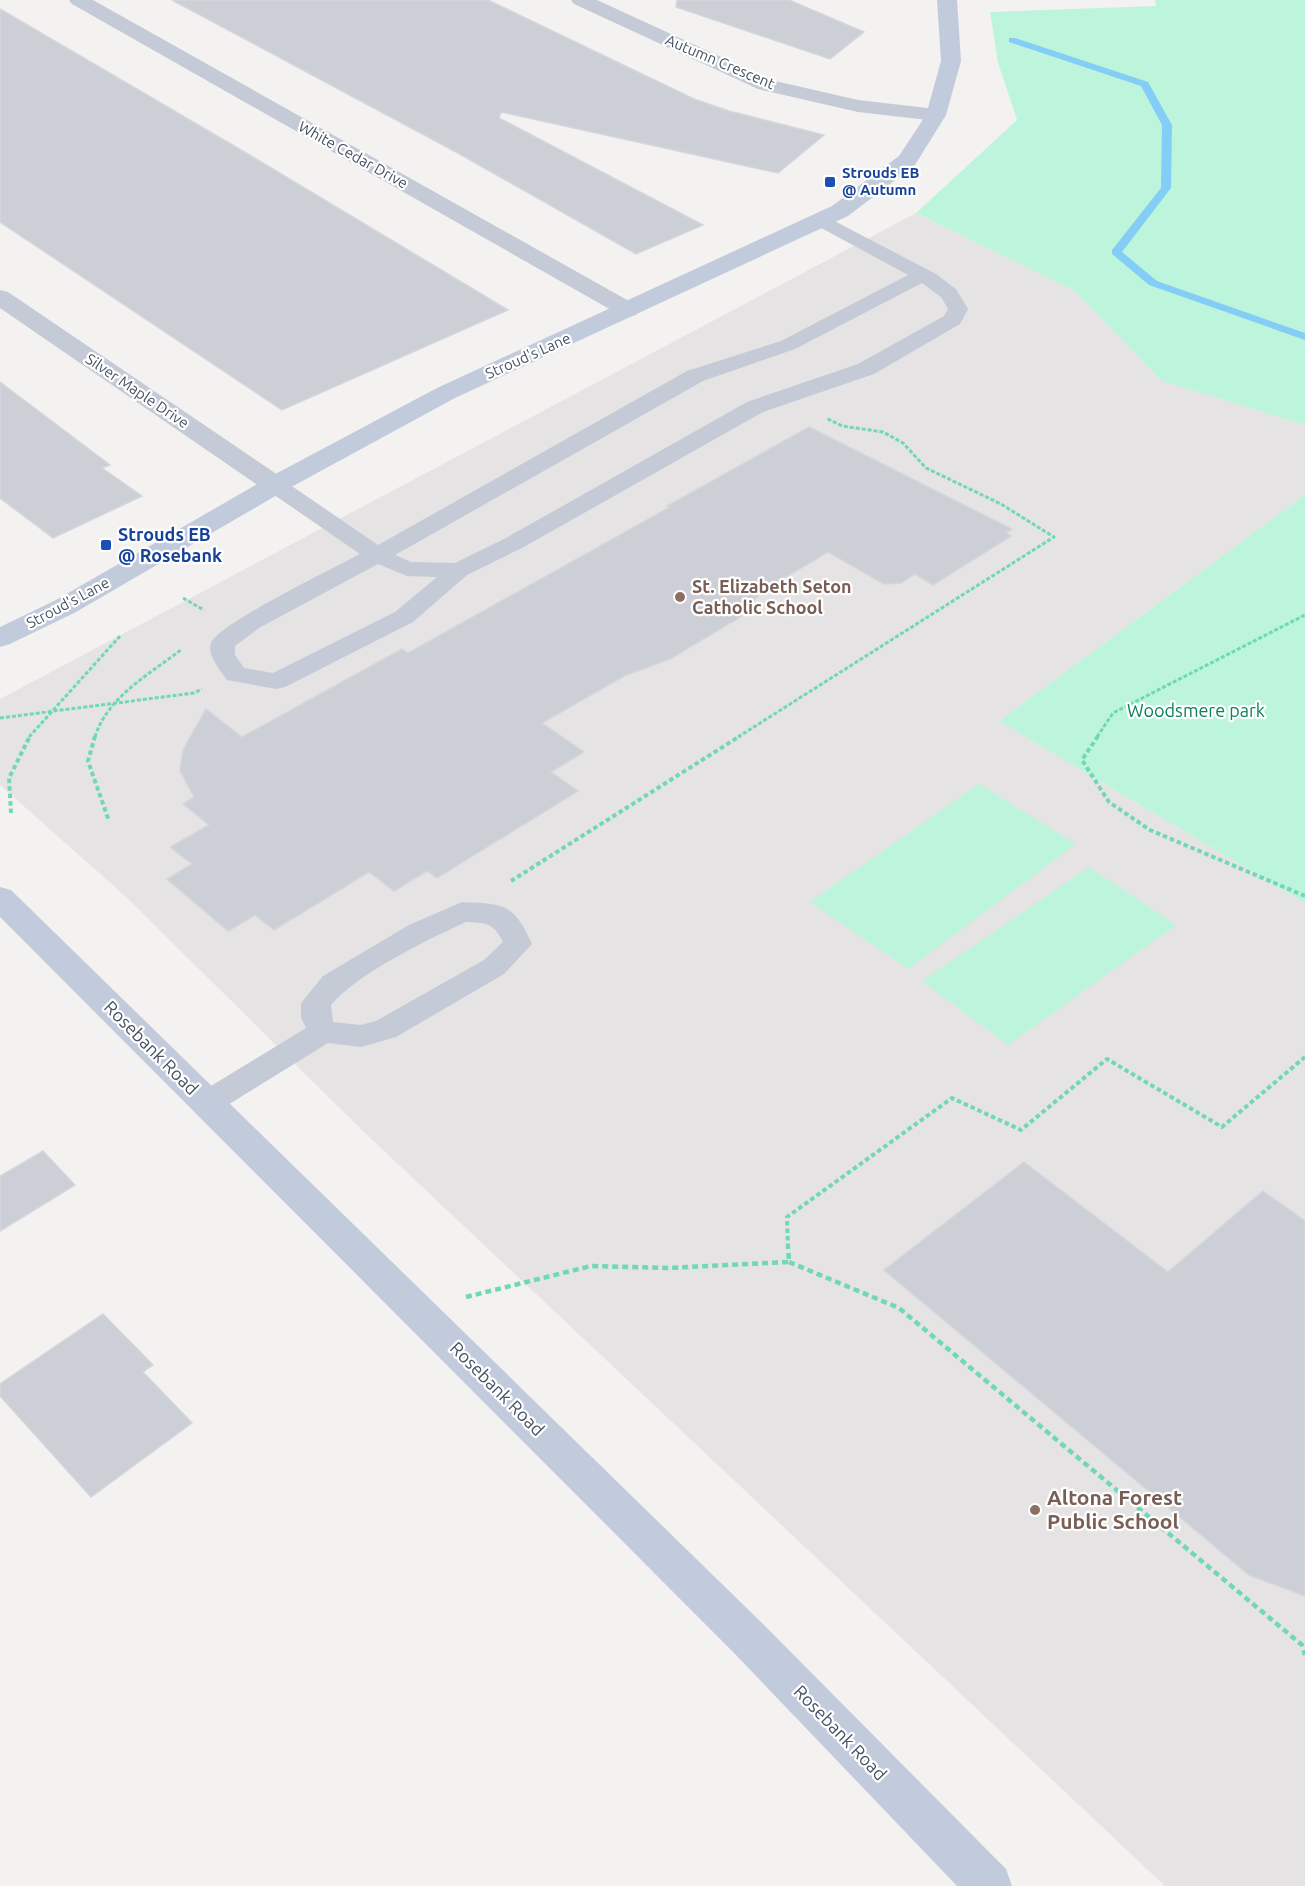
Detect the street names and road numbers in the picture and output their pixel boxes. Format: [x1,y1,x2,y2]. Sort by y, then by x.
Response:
street label: Autumn Crescent [663,31,777,92]
street label: White Cedar Drive [296,118,411,192]
street label: Stroud's Lane [483,329,573,382]
street label: Silver Maple Drive [82,350,192,431]
street label: Stroud's Lane [23,574,112,631]
street label: Rosebank Road [101,996,203,1098]
street label: Rosebank Road [447,1337,549,1439]
street label: Rosebank Road [790,1681,891,1784]

